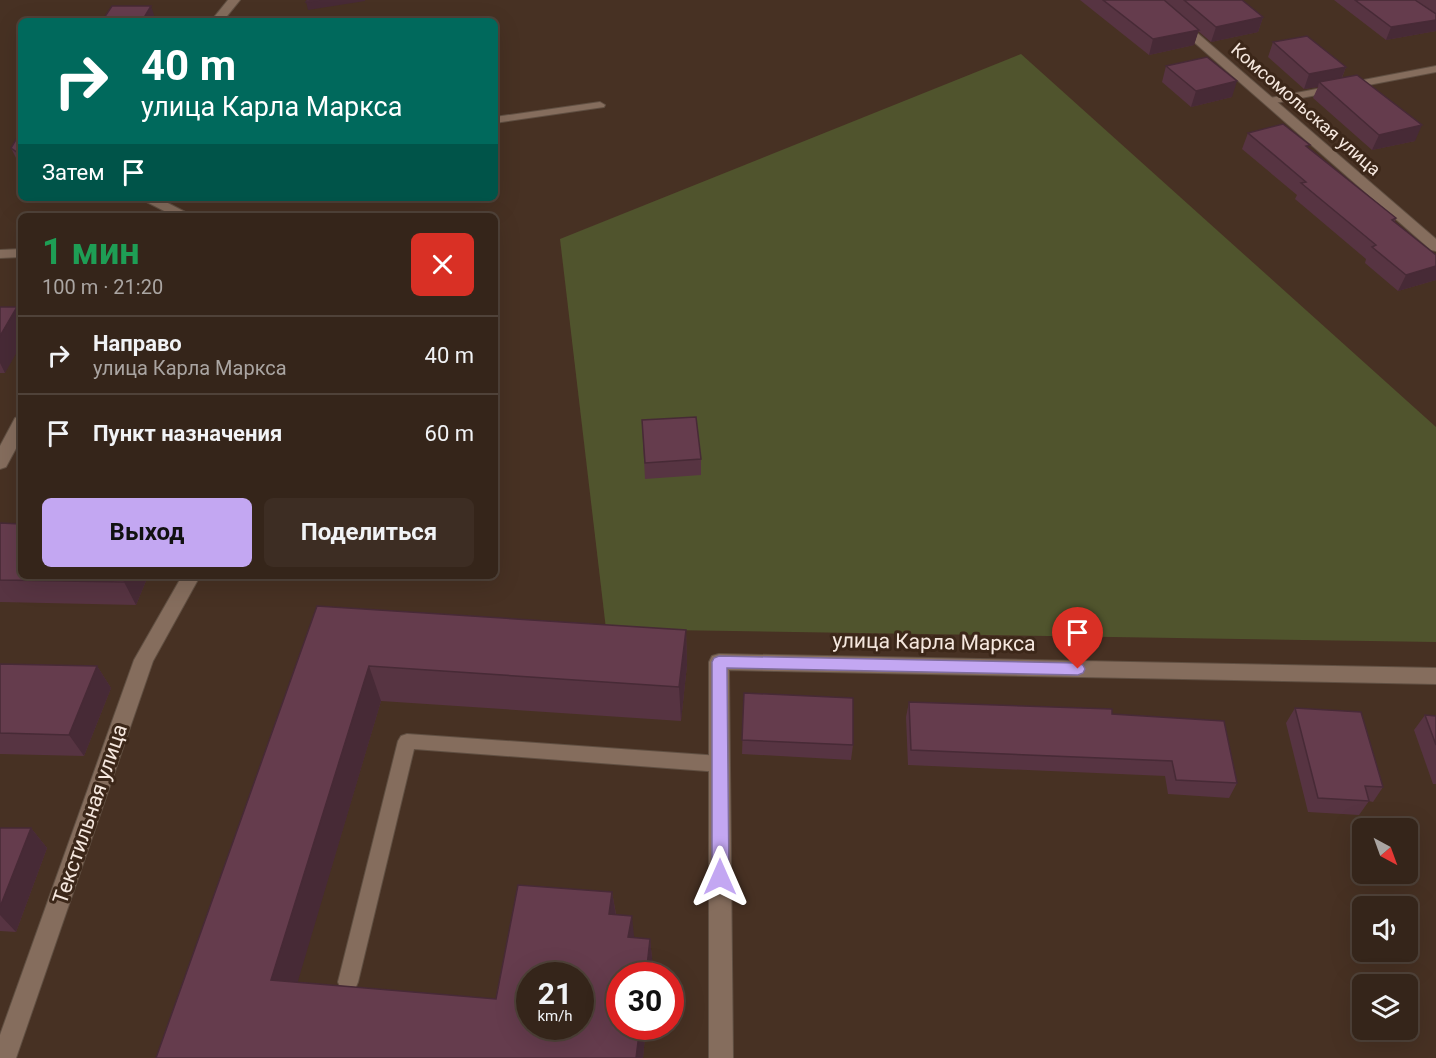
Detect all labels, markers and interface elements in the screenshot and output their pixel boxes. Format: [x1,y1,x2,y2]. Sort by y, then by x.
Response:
street label: Комсомольская улица [1227,38,1385,180]
text: 40 m [141,41,236,90]
icon: right [42,42,120,120]
text: улица Карла Маркса [141,91,402,123]
icon: arrive [117,156,150,189]
text: Затем [42,160,105,185]
text: 1 мин [42,231,140,273]
button: close [411,233,474,296]
text: 100 m · 21:20 [42,275,163,299]
text: Направо [93,331,182,356]
icon: right [42,339,75,372]
text: 40 m [425,343,474,368]
text: улица Карла Маркса [93,356,287,380]
icon: arrive [42,417,75,450]
text: Пункт назначения [93,421,282,446]
text: 60 m [425,421,474,446]
button: Выход [42,498,252,567]
button: Поделиться [264,498,474,567]
pin [1052,607,1103,669]
icon: arrive [1061,616,1094,649]
street label: улица Карла Маркса [832,628,1036,656]
street label: Текстильная улица [48,721,132,907]
north arrow [1352,818,1418,884]
map controls [1352,818,1418,1040]
position arrow [688,845,752,909]
button: sound [1352,896,1418,962]
speed limit sign: 30 [606,962,684,1040]
button: layers [1352,974,1418,1040]
text: 21 [538,976,572,1011]
text: km/h [537,1007,573,1025]

